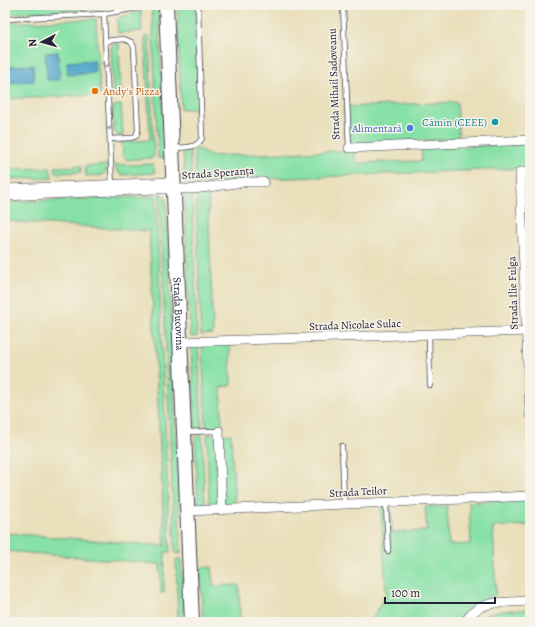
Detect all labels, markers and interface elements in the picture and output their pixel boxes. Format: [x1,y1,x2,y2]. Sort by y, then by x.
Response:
north arrow [22,22,62,62]
street label: Strada Mihail Sadoveanu [325,28,343,140]
text: N [25,38,40,48]
one-way arrow [102,62,111,68]
place label: Andy's Pizza [102,84,160,99]
marker: Andy's Pizza [90,86,100,96]
place label: Cămin (CEEE) [422,115,487,130]
marker: Cămin (CEEE) [490,117,500,127]
place label: Alimentară [351,121,403,136]
marker: Alimentară [405,123,415,133]
one-way arrow [105,124,113,130]
street label: Strada Speranța [181,163,256,183]
street label: Strada Ilie Fulga [504,255,522,330]
street label: Strada Bucovina [170,277,188,352]
street label: Strada Nicolae Sulac [309,316,402,334]
street label: Strada Teilor [329,483,387,501]
scale bar [385,579,495,605]
text: 100 m [391,585,420,601]

